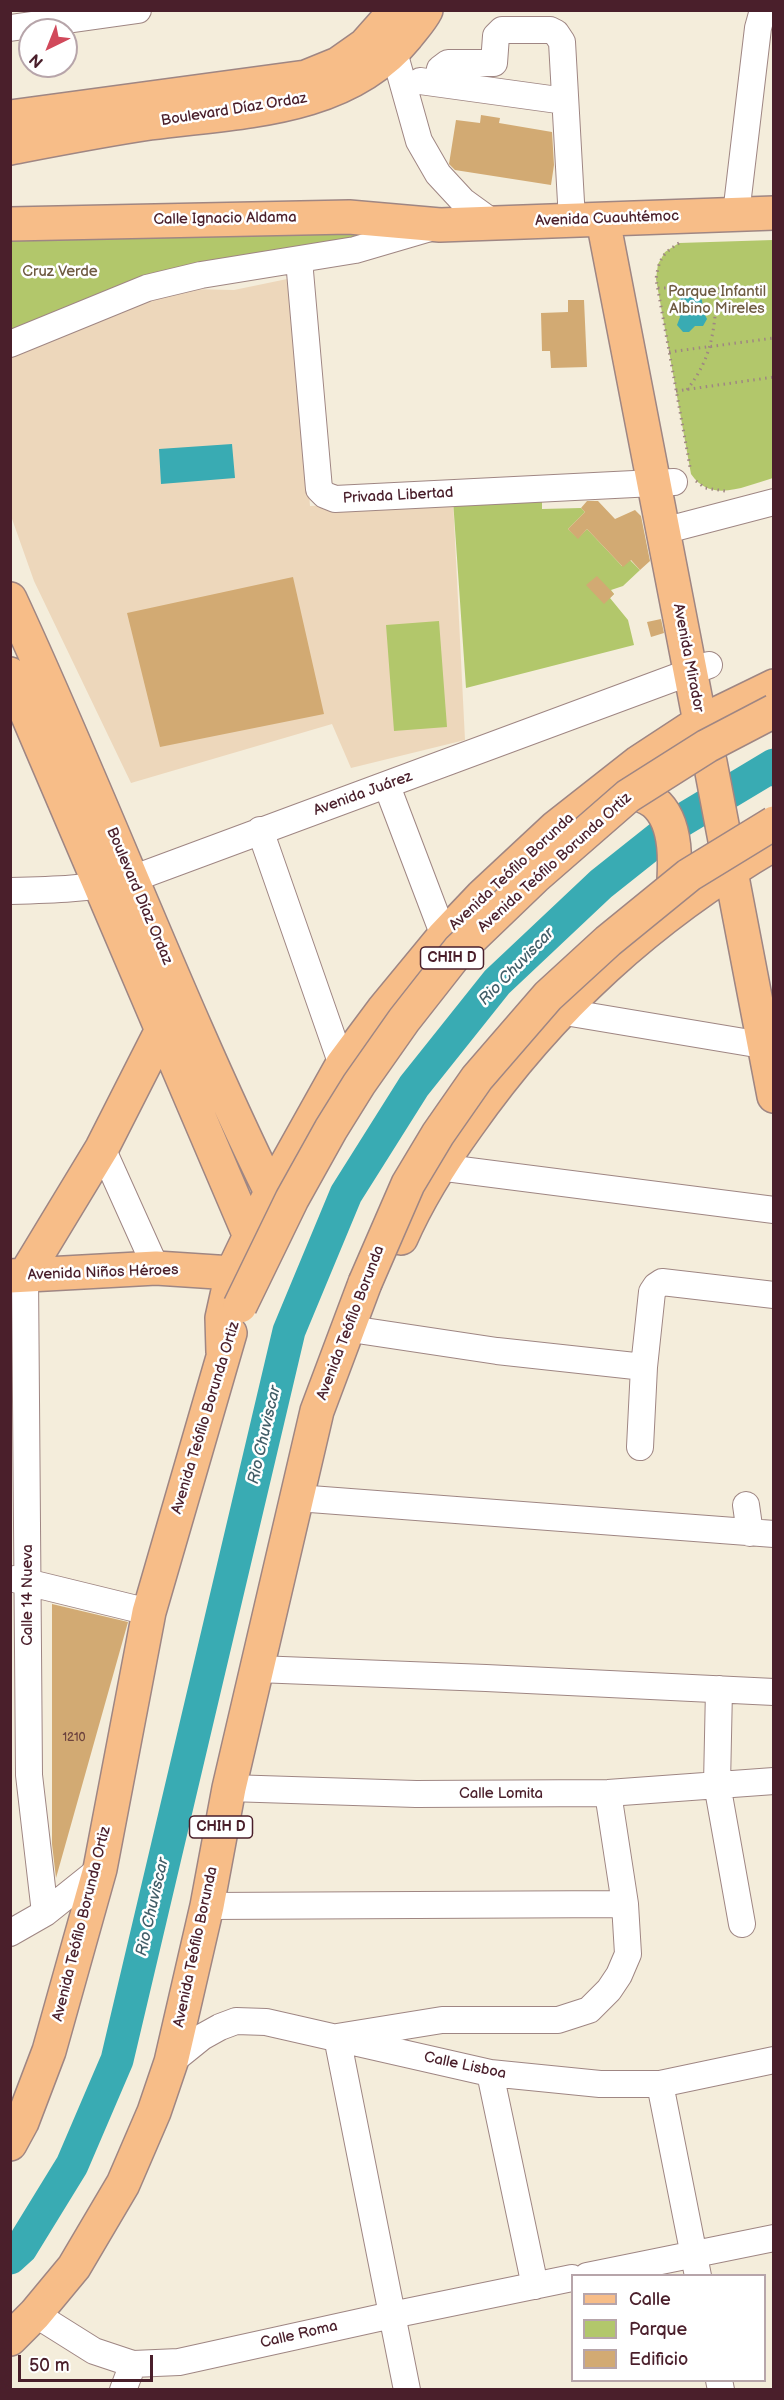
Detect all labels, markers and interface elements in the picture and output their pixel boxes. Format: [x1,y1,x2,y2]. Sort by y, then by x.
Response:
north arrow [18,18,78,78]
text: N [26,49,48,71]
street label: Boulevard Díaz Ordaz [160,90,308,130]
street label: Avenida Cuauhtémoc [535,207,679,231]
street label: Calle Ignacio Aldama [153,209,297,229]
park label: Cruz Verde [22,263,98,281]
park label: Parque Infantil Albino Mireles [668,283,766,318]
street label: Privada Libertad [342,484,454,508]
street label: Avenida Mirador [669,602,707,714]
street label: Avenida Juárez [311,768,415,820]
street label: Avenida Teófilo Borunda Ortiz [475,789,635,937]
street label: Avenida Teófilo Borunda [446,810,578,934]
street label: Boulevard Díaz Ordaz [102,825,176,967]
water label: Rio Chuviscar [475,924,559,1010]
road number: CHIH D [420,947,484,969]
street label: Avenida Teófilo Borunda [313,1243,389,1403]
street label: Avenida Niños Héroes [27,1261,179,1285]
street label: Avenida Teófilo Borunda Ortiz [168,1320,244,1516]
water label: Rio Chuviscar [244,1384,286,1486]
street label: Calle 14 Nueva [19,1544,37,1646]
house number: 1210 [62,1731,86,1745]
street label: Calle Lomita [459,1785,543,1803]
road number: CHIH D [190,1816,252,1838]
street label: Avenida Teófilo Borunda Ortiz [49,1825,115,2023]
water label: Rio Chuviscar [132,1856,174,1958]
street label: Avenida Teófilo Borunda [170,1865,222,2029]
street label: Calle Lisboa [422,2048,508,2084]
legend [571,2274,766,2382]
text: Calle [629,2289,671,2310]
street label: Calle Roma [259,2317,339,2353]
text: Parque [629,2319,687,2340]
scale bar [21,2343,156,2381]
text: Edificio [629,2349,688,2370]
text: 50 m [29,2355,70,2376]

